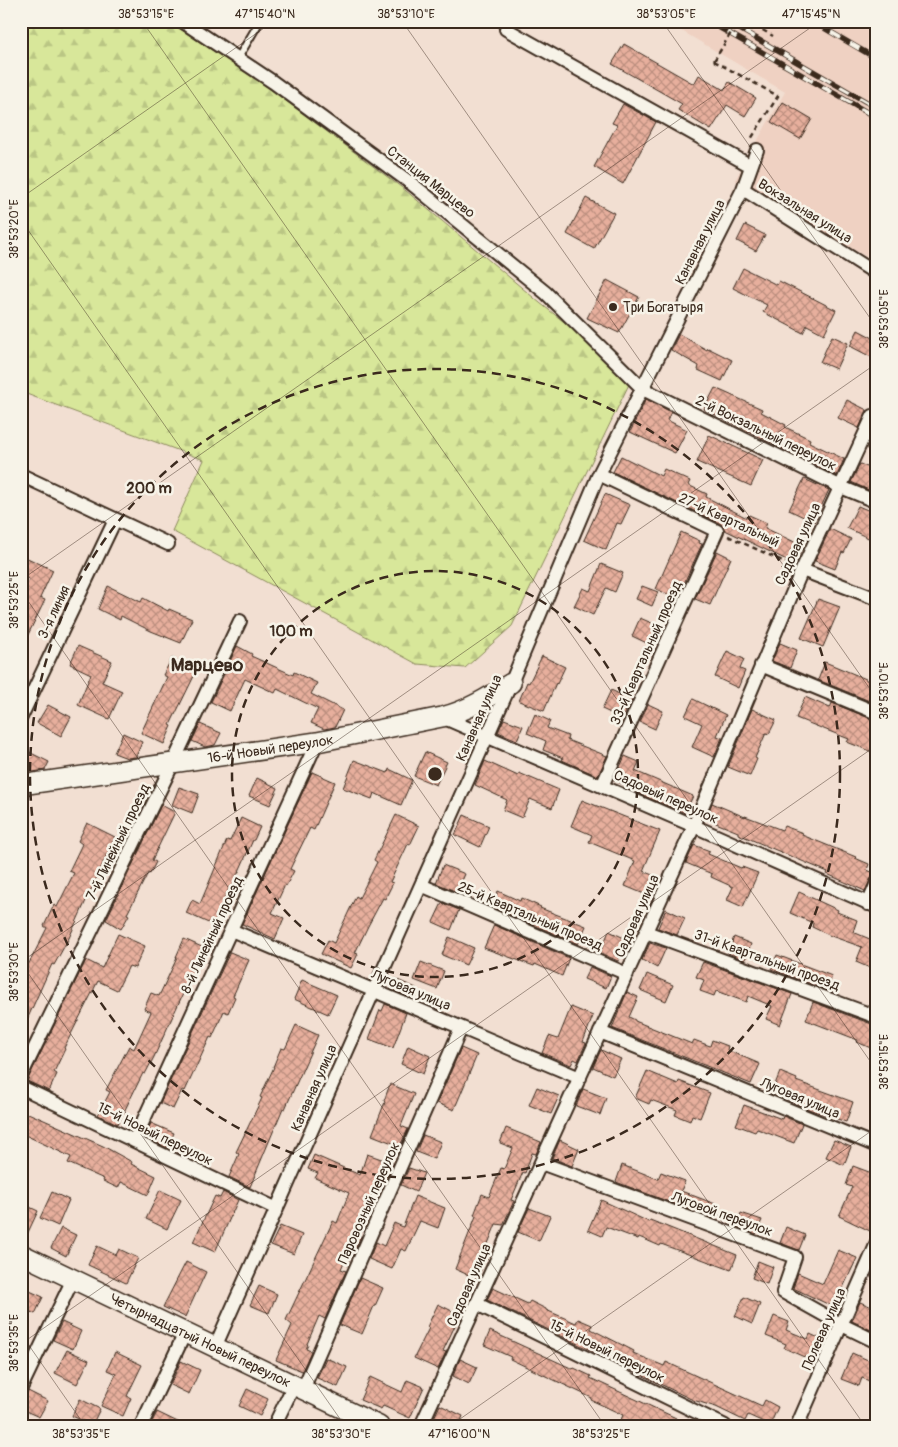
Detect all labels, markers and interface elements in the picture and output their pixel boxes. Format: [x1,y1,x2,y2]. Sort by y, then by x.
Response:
text: 38°53'15"E [118,7,174,22]
text: 47°15'40"N [235,7,295,22]
text: 38°53'10"E [377,7,435,22]
text: 38°53'05"E [636,7,696,22]
text: 47°15'45"N [782,7,840,22]
street label: Станция Марцево [384,142,479,222]
street label: Вокзальная улица [755,175,855,247]
street label: Канавная улица [671,197,729,287]
text: 38°53'20"E [7,199,22,259]
text: 38°53'05"E [877,289,892,349]
place label: Три Богатыря [623,299,703,316]
marker: Три Богатыря [607,301,619,313]
street label: 2-й Вокзальный переулок [693,391,839,475]
text: 200 m [126,479,172,498]
street label: 27-й Квартальный [676,489,782,551]
street label: Садовая улица [771,500,825,588]
text: 38°53'25"E [7,571,22,629]
street label: 33-й Квартальный проезд [607,578,686,728]
street label: 3-я линия [34,583,74,641]
text: 100 m [270,622,312,641]
district label: Марцево [171,653,244,677]
text: 38°53'10"E [877,662,892,720]
street label: Канавная улица [452,672,506,764]
street label: 16-й Новый переулок [206,730,335,766]
centre of rings [426,765,444,783]
street label: Садовый переулок [611,766,721,828]
street label: 7-й Линейный проезд [82,780,154,903]
street label: Садовая улица [611,872,663,960]
street label: 8-й Линейный проезд [177,873,247,996]
street label: 25-й Квартальный проезд [455,878,605,954]
street label: 31-й Квартальный проезд [692,926,843,994]
text: 38°53'30"E [7,942,22,1002]
street label: Луговая улица [368,965,453,1014]
text: 38°53'15"E [877,1034,892,1090]
street label: Канавная улица [287,1042,341,1134]
street label: Луговая улица [757,1073,842,1122]
street label: 15-й Новый переулок [94,1099,216,1169]
street label: Паровозный переулок [334,1139,404,1267]
street label: Луговой переулок [668,1187,775,1240]
street label: Садовая улица [443,1241,495,1329]
street label: Полевая улица [798,1285,850,1373]
street label: Четырнадцатый Новый переулок [107,1289,294,1391]
text: 38°53'35"E [7,1314,22,1372]
street label: 15-й Новый переулок [546,1316,668,1386]
text: 38°53'35"E [52,1427,110,1442]
text: 38°53'30"E [311,1427,371,1442]
text: 47°16'00"N [428,1427,490,1442]
text: 38°53'25"E [572,1427,630,1442]

